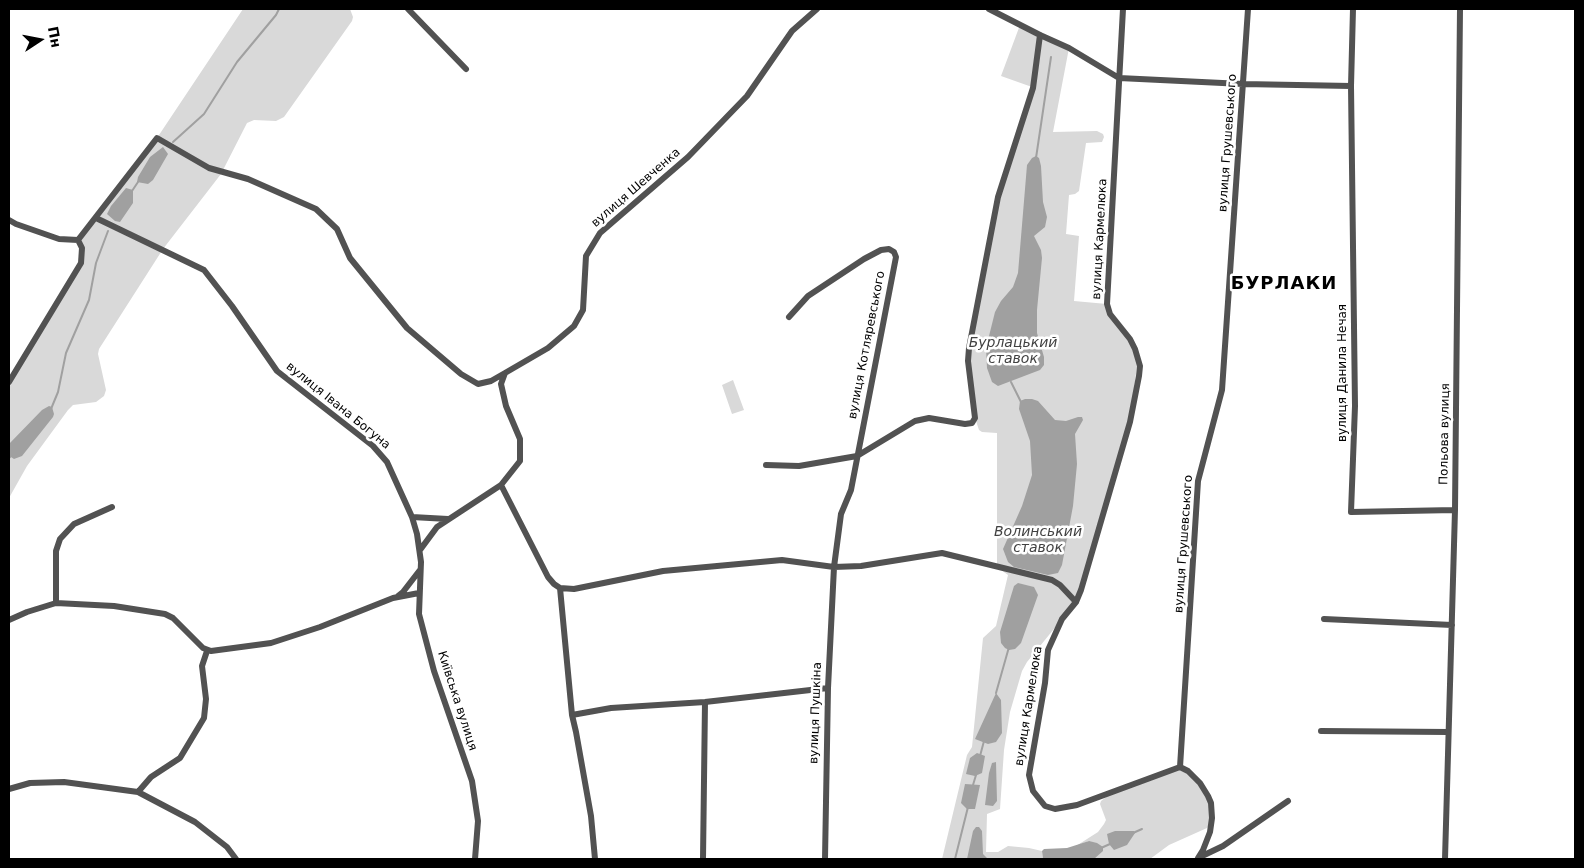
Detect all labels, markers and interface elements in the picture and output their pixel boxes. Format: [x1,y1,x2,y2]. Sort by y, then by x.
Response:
north arrow [15,15,65,65]
text: Пн [45,25,65,49]
street label: вулиця Грушевського [1216,74,1240,212]
street label: вулиця Шевченка [589,145,683,231]
street label: вулиця Кармелюка [1090,178,1110,300]
street label: вулиця Котляревського [846,270,888,420]
district label: БУРЛАКИ [1230,273,1338,295]
street label: вулиця Данила Нечая [1336,304,1350,442]
water label: Бурлацький ставок [969,335,1057,368]
street label: вулиця Івана Богуна [283,359,393,453]
street label: Польова вулиця [1437,383,1453,485]
street label: вулиця Грушевського [1172,475,1196,613]
water label: Волинський ставок [994,524,1082,556]
street label: вулиця Кармелюка [1012,645,1046,767]
street label: Київська вулиця [434,649,480,753]
street label: вулиця Пушкіна [807,662,825,764]

